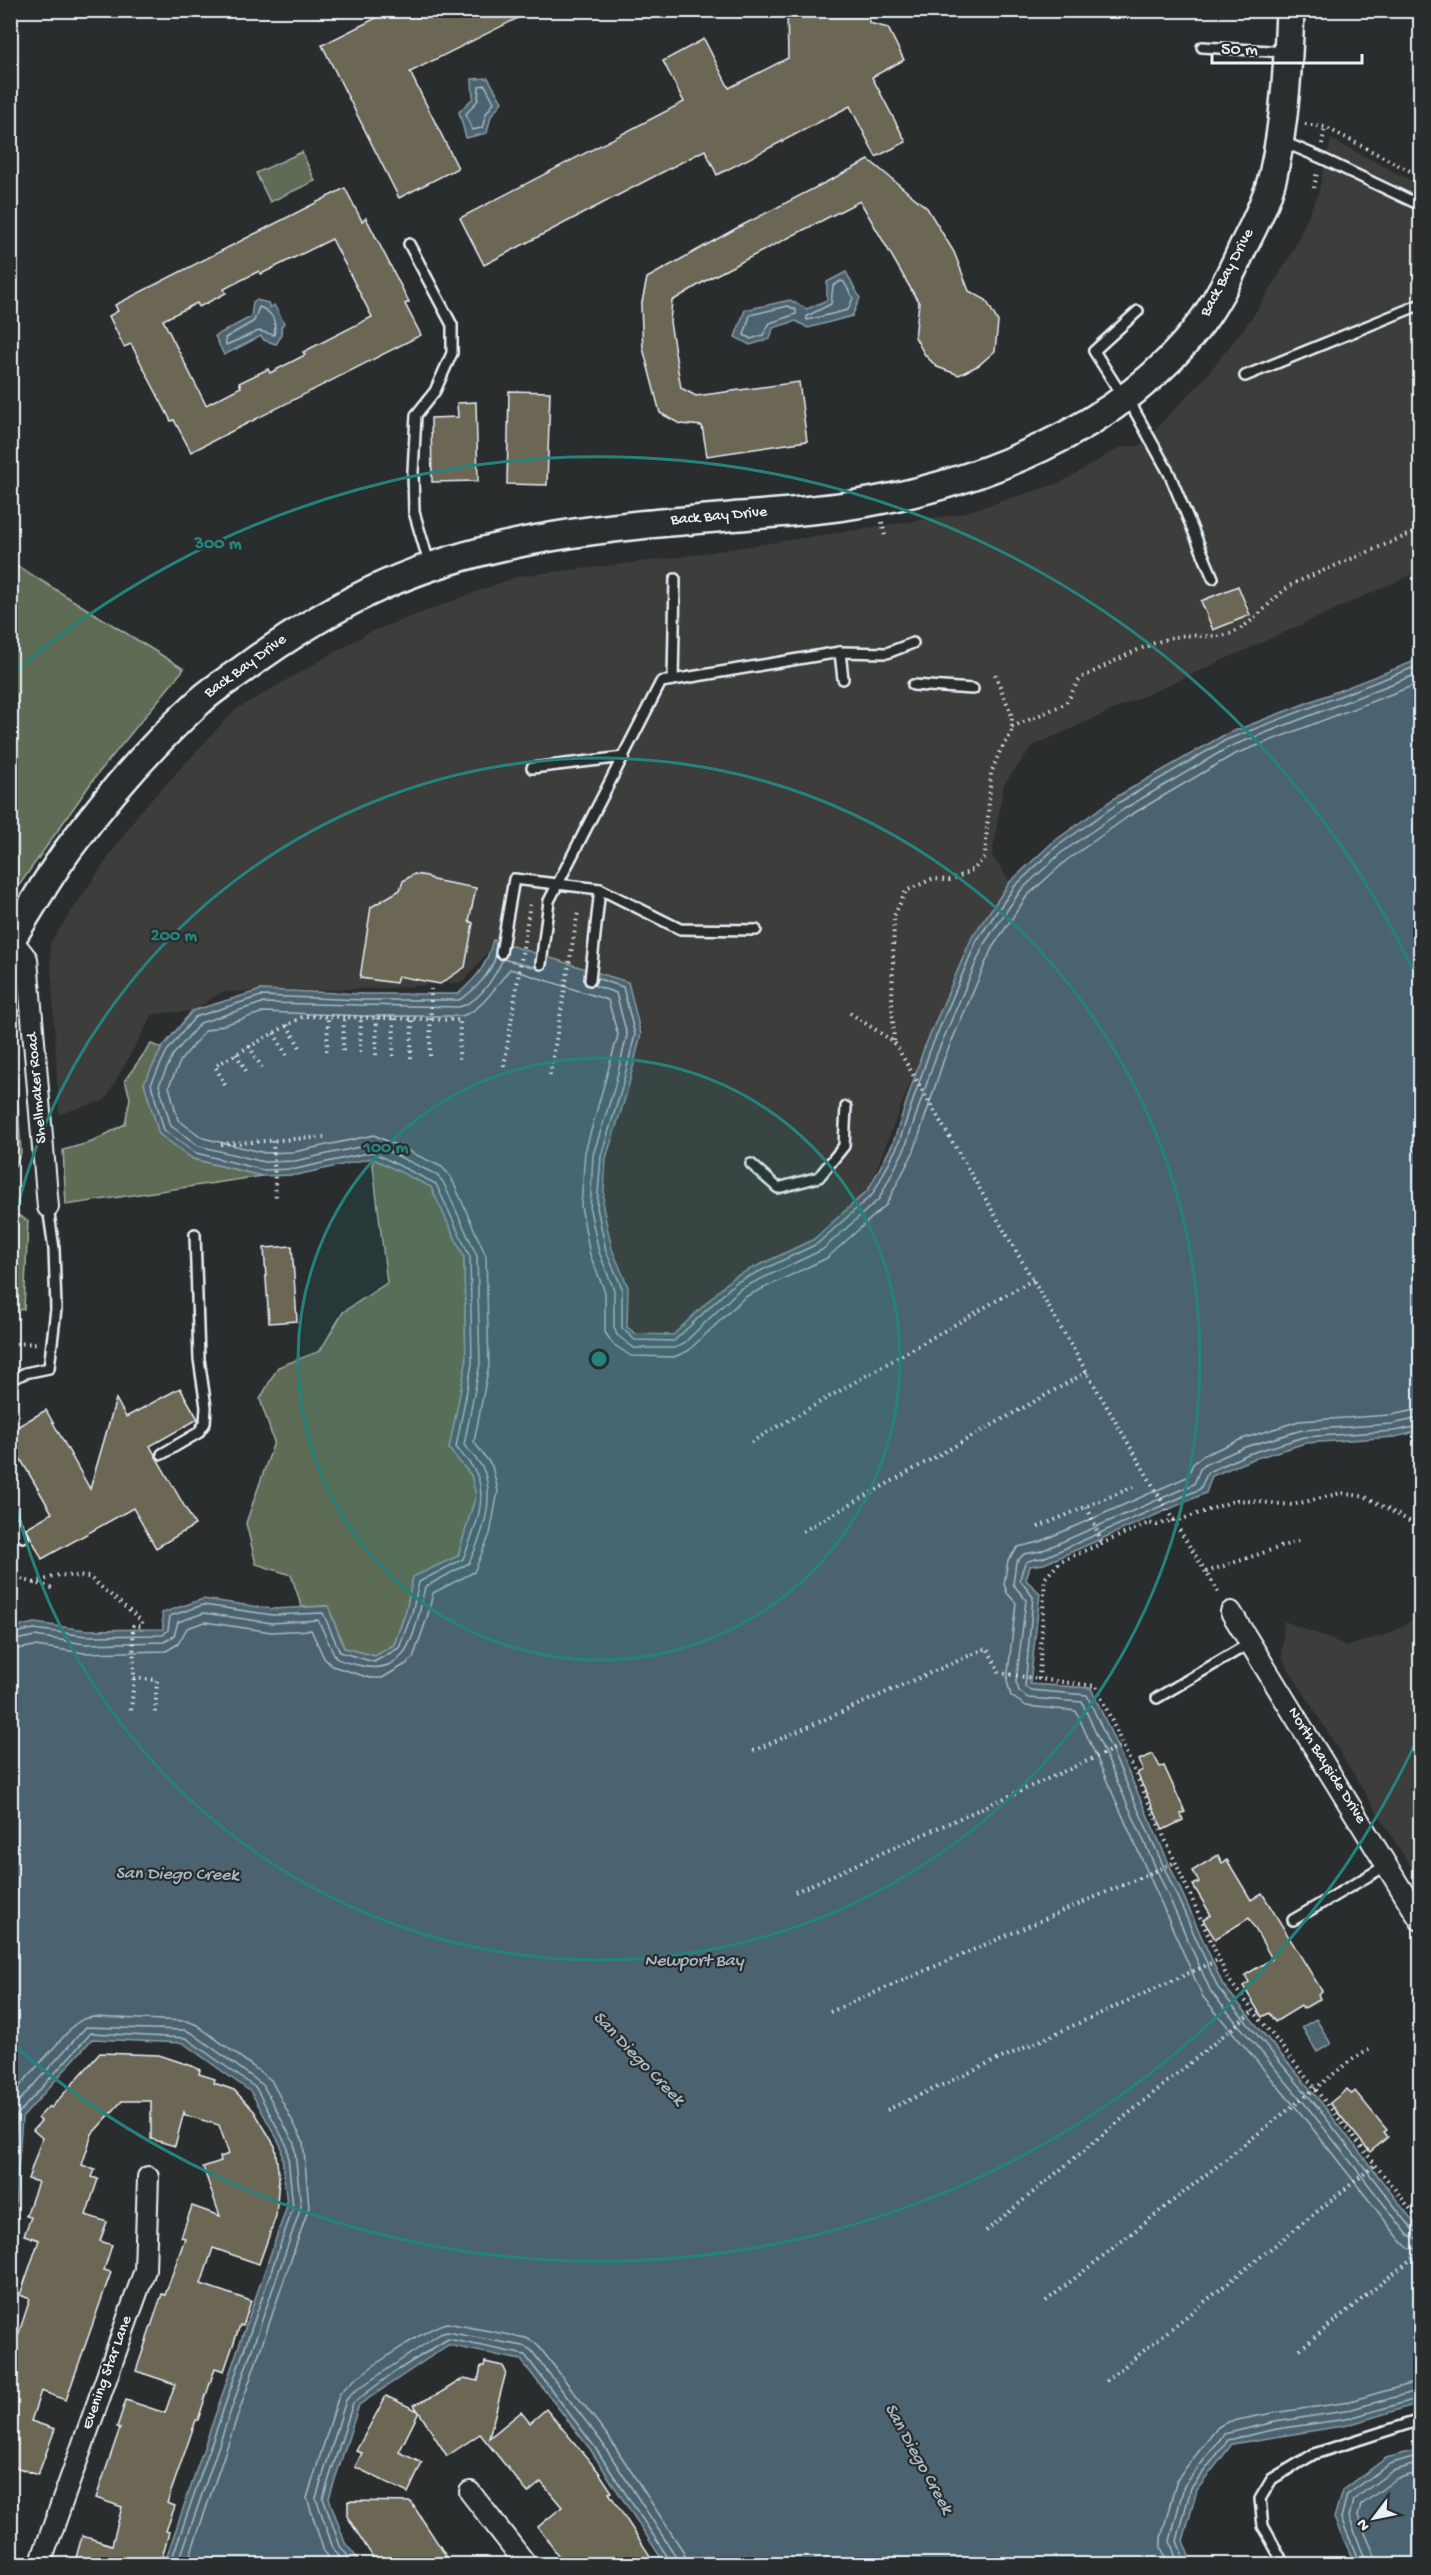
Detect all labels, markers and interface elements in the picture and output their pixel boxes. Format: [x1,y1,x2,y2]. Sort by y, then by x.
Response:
scale bar [1212,27,1362,65]
text: 50 m [1221,40,1258,61]
street label: Back Bay Drive [1196,225,1260,321]
street label: Back Bay Drive [669,503,769,531]
text: 300 m [194,534,242,555]
street label: Back Bay Drive [200,630,291,704]
text: 200 m [151,926,197,947]
street label: Shellmaker Road [24,1030,52,1144]
text: 100 m [363,1138,409,1159]
centre of rings [589,1349,609,1369]
street label: North Bayside Drive [1282,1704,1370,1828]
water label: San Diego Creek [115,1863,240,1887]
water label: Newport Bay [644,1951,745,1972]
water label: San Diego Creek [588,2008,690,2112]
street label: Evening Star Lane [79,2313,138,2433]
water label: San Diego Creek [879,2400,958,2519]
north arrow [1344,2488,1404,2548]
text: N [1353,2514,1375,2534]

